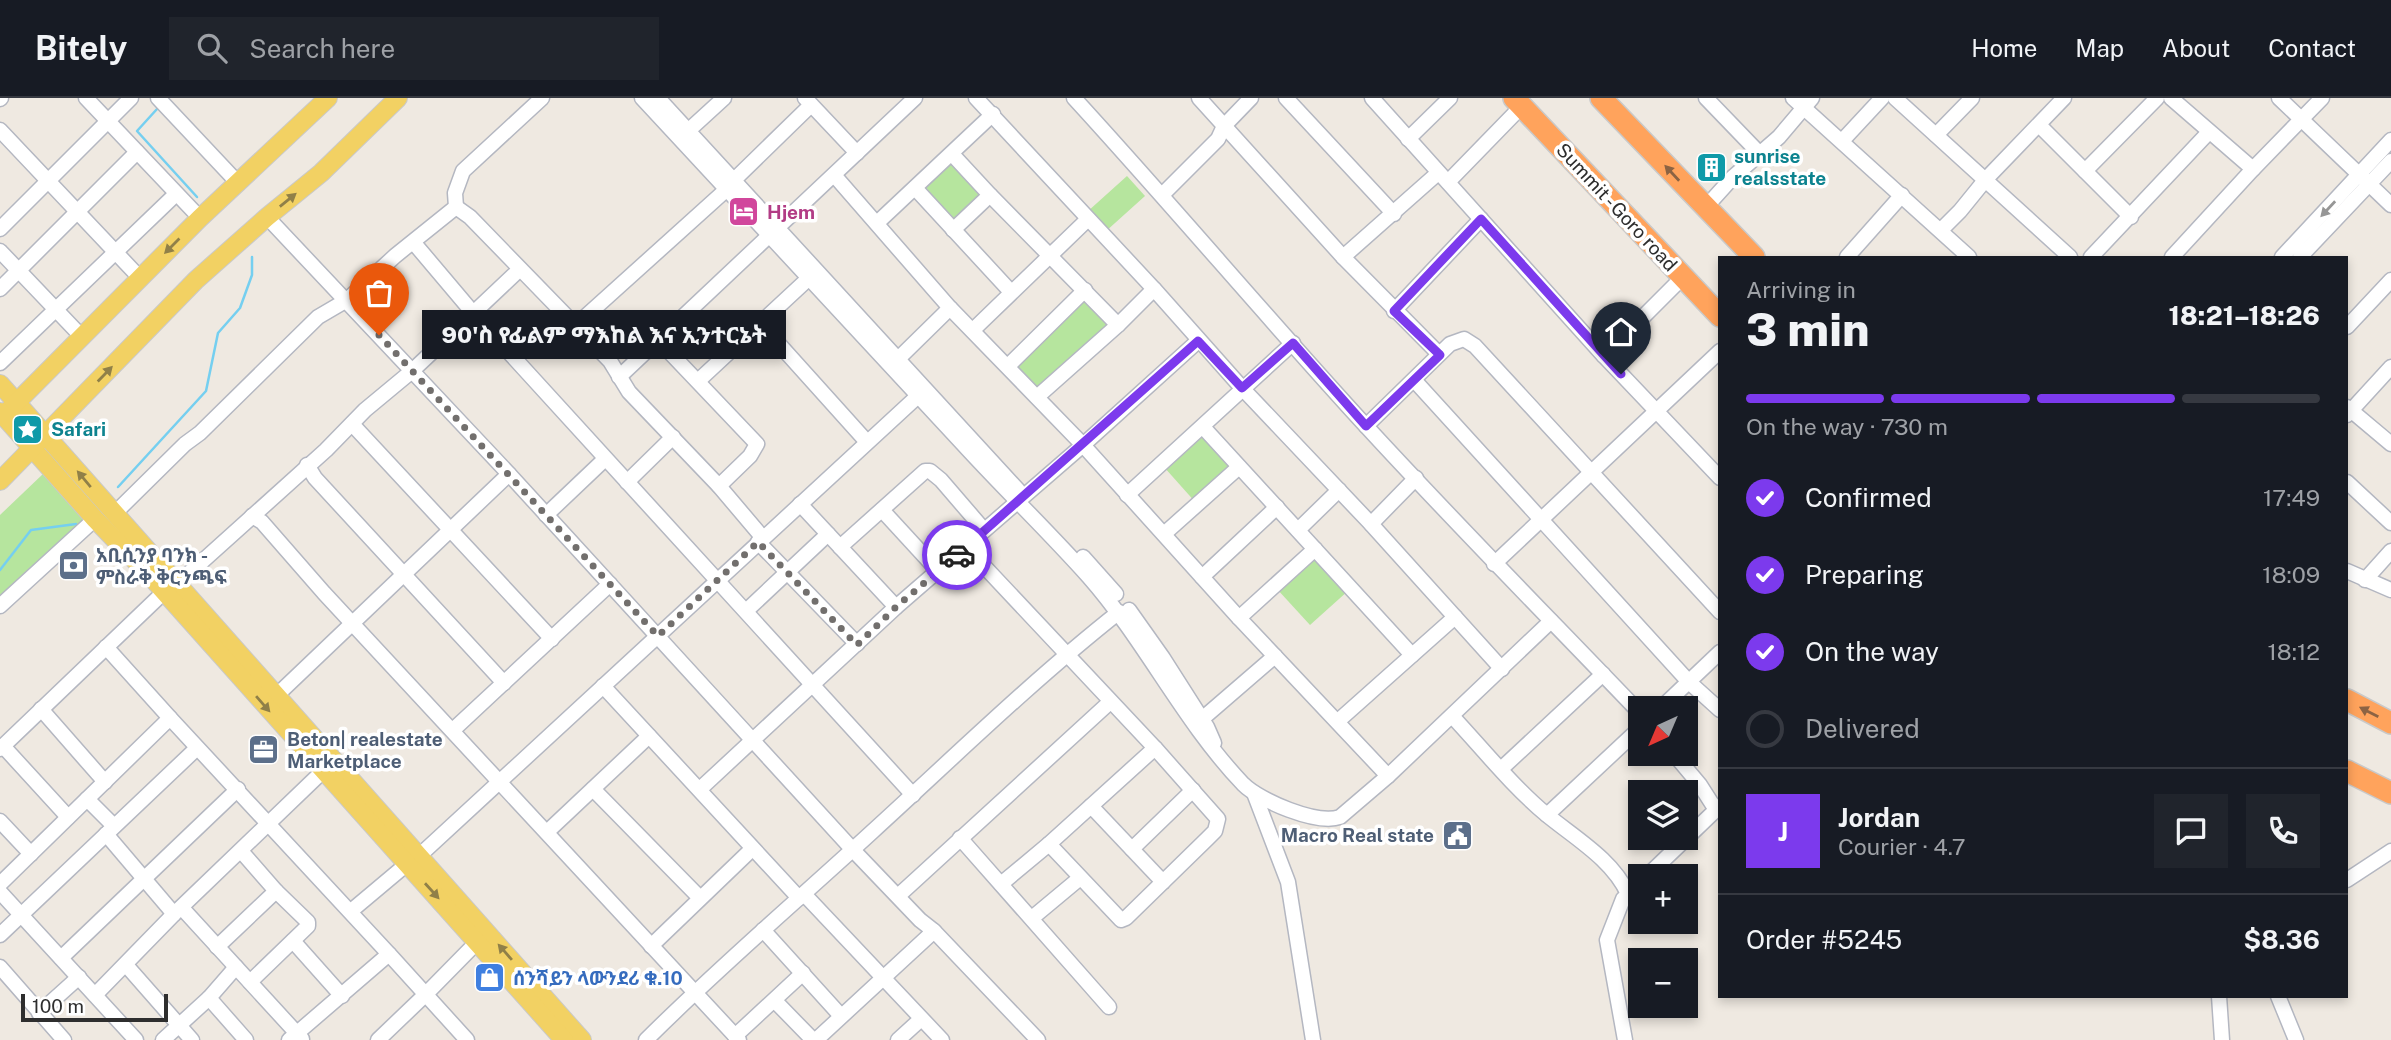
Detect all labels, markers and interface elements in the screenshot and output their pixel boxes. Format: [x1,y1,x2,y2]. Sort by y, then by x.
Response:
search box [169,17,659,80]
text: Bitely [35,29,127,67]
icon: search [193,29,231,67]
text: Search here [249,33,395,64]
text: Home [1971,34,2037,62]
text: Map [2075,34,2124,62]
text: About [2162,34,2230,62]
text: Contact [2268,34,2356,62]
street label: Summit - Goro road [1552,138,1682,276]
place label: sunrise realsstate [1734,145,1826,189]
building icon: sunrise realsstate [1694,150,1728,184]
one-way arrow [1665,165,1681,182]
one-way arrow [278,193,296,208]
hotel icon: Hjem [727,195,761,229]
one-way arrow [2321,200,2337,217]
place label: Hjem [767,201,815,223]
one-way arrow [164,238,180,254]
pin [349,263,409,335]
icon: bag [360,274,398,312]
text: Arriving in [1746,276,1856,303]
text: 18:21–18:26 [2169,300,2320,331]
pin [1591,302,1651,374]
text: 3 min [1746,302,1870,356]
callout: 90'ስ የፊልም ማእከል እና ኢንተርኔት [421,310,785,360]
icon: home [1602,313,1640,351]
text: 90'ስ የፊልም ማእከል እና ኢንተርኔት [442,321,766,348]
one-way arrow [97,366,113,383]
place icon: Safari [11,412,45,446]
text: On the way · 730 m [1746,413,1948,440]
place label: Safari [51,418,106,440]
one-way arrow [77,470,92,487]
icon: check [1746,479,1784,517]
text: Confirmed [1805,482,1932,513]
text: 17:49 [2263,484,2320,511]
courier [922,520,992,590]
icon: car [938,536,976,574]
place label: አቢሲንያ ባንክ - ምስራቅ ቅርንጫፍ [96,544,227,588]
bank icon: አቢሲንያ ባንክ - ምስራቅ ቅርንጫፍ [56,549,90,583]
icon: check [1746,556,1784,594]
text: Preparing [1805,559,1924,590]
text: 18:09 [2262,561,2320,588]
icon: check [1746,633,1784,671]
text: On the way [1805,636,1939,667]
text: 18:12 [2267,638,2320,665]
one-way arrow [255,695,270,712]
north arrow [1628,696,1698,766]
map controls [1628,696,1698,1018]
one-way arrow [2359,706,2379,717]
text: Delivered [1805,713,1920,744]
place label: Beton| realestate Marketplace [287,728,443,772]
office icon: Beton| realestate Marketplace [247,733,281,767]
button: layers [1628,780,1698,850]
button: chat [2154,794,2228,868]
button: phone [2246,794,2320,868]
text: Jordan [1838,802,1920,833]
text: J [1778,816,1788,847]
public building icon: Macro Real state [1440,818,1474,852]
place label: Macro Real state [1281,824,1434,846]
text: Courier · 4.7 [1838,833,1966,860]
button: + [1628,864,1698,934]
one-way arrow [423,882,439,899]
text: Order #5245 [1746,924,1902,955]
text: $8.36 [2243,924,2320,955]
one-way arrow [498,943,513,960]
button: − [1628,948,1698,1018]
shop icon: ሰንሻይን ላውንደሪ ቁ.10 [473,961,507,995]
place label: ሰንሻይን ላውንደሪ ቁ.10 [513,967,683,989]
scale bar [21,991,168,1023]
text: 100 m [32,995,84,1017]

